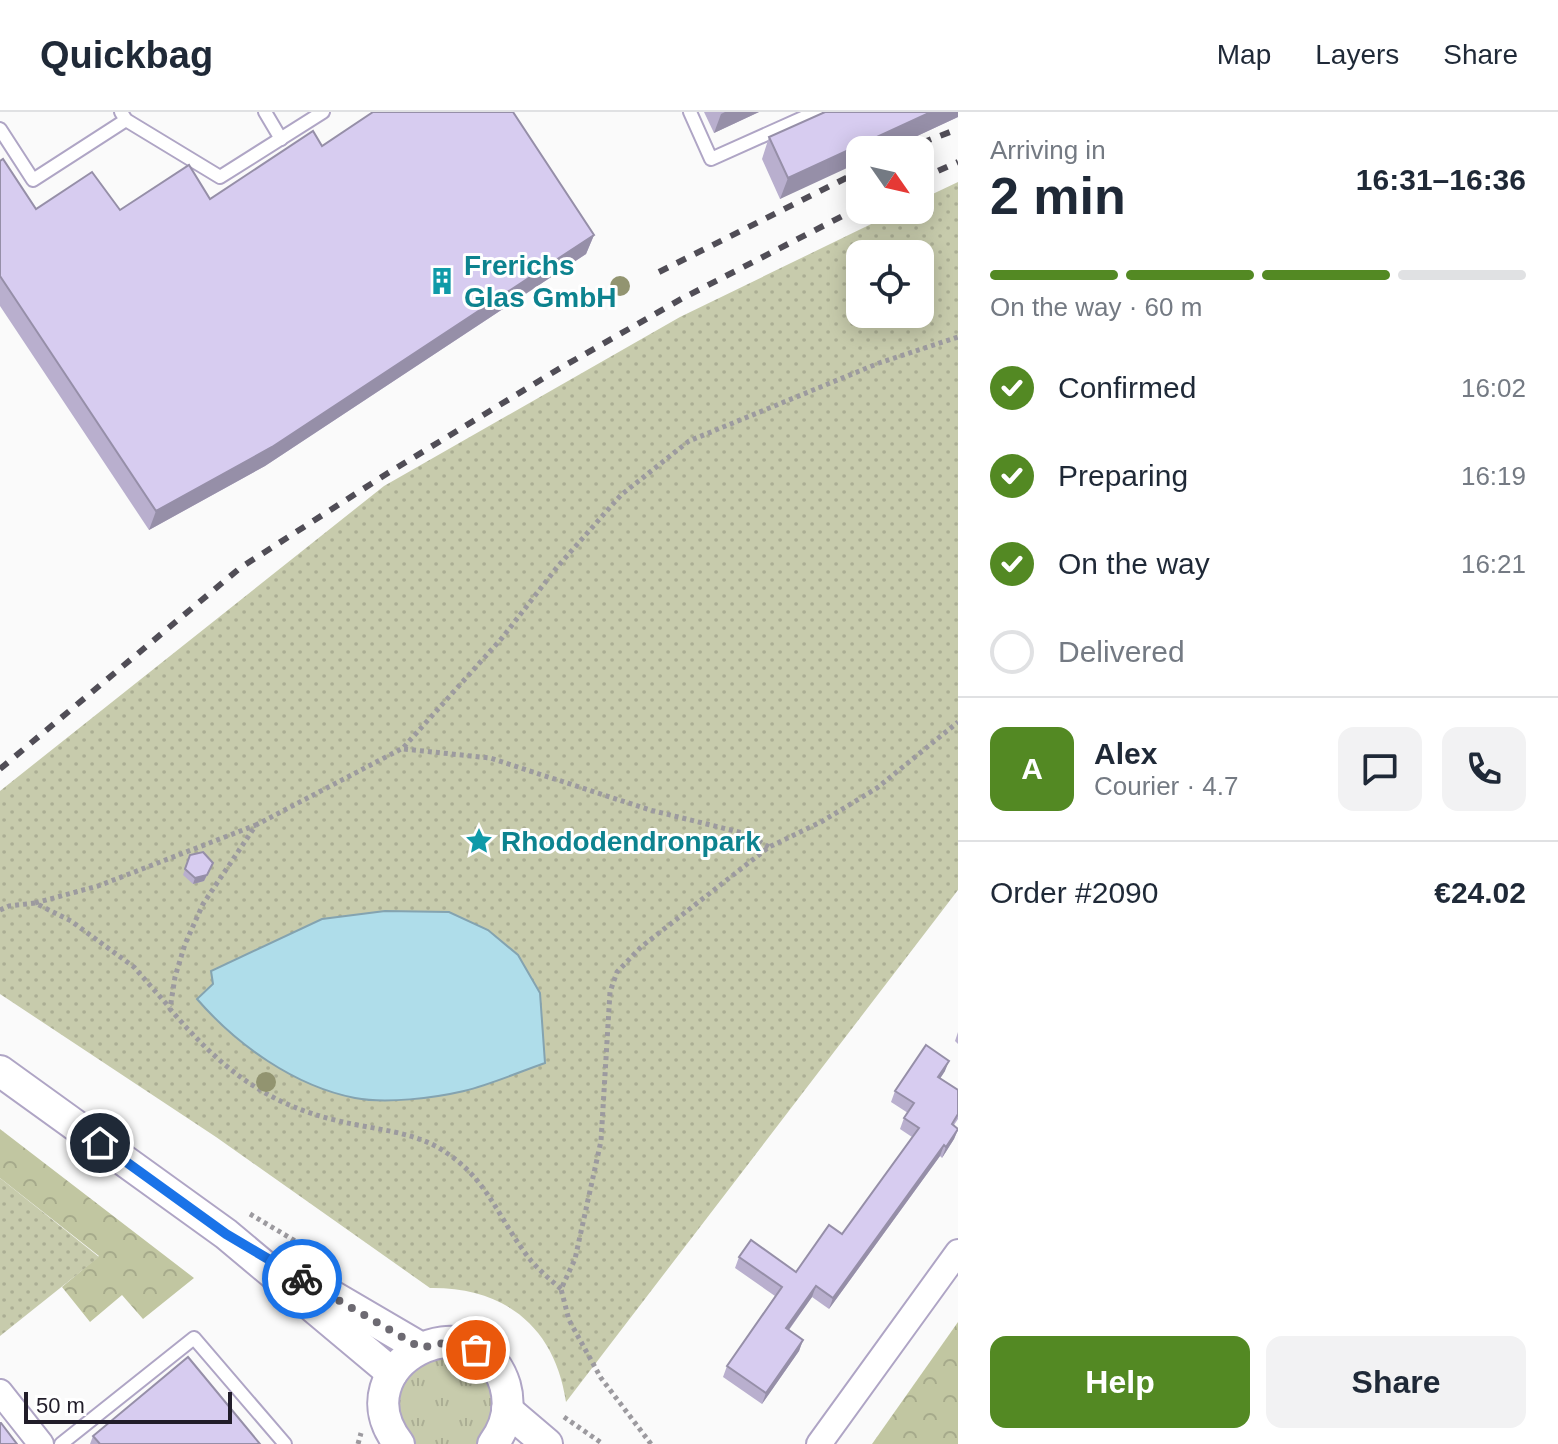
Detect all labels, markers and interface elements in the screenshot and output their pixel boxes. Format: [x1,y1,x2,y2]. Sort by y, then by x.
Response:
text: Quickbag [40,34,213,76]
text: Map [1217,39,1271,70]
text: Layers [1315,39,1399,70]
text: Share [1443,39,1518,70]
text: Arriving in [990,135,1106,165]
north arrow [846,136,934,224]
map controls [846,136,934,328]
text: 16:31–16:36 [1356,163,1526,196]
text: 2 min [990,167,1126,225]
button: locate [846,240,934,328]
place label: Frerichs Glas GmbH [464,250,616,313]
building icon: Frerichs Glas GmbH [427,266,457,296]
text: On the way · 60 m [990,292,1202,322]
icon: check [990,366,1034,410]
text: Confirmed [1058,371,1196,404]
text: 16:02 [1461,373,1526,403]
icon: check [990,454,1034,498]
text: Preparing [1058,459,1188,492]
text: 16:19 [1461,461,1526,491]
icon: check [990,542,1034,586]
text: On the way [1058,547,1210,580]
text: 16:21 [1461,549,1526,579]
text: Delivered [1058,635,1185,668]
button: chat [1338,727,1422,811]
button: phone [1442,727,1526,811]
text: Alex [1094,737,1157,770]
text: A [1021,752,1043,785]
text: Courier · 4.7 [1094,771,1239,801]
place icon: Rhododendronpark [464,826,494,856]
place label: Rhododendronpark [501,826,761,857]
text: Order #2090 [990,876,1158,909]
text: €24.02 [1434,876,1526,909]
pin [66,1109,134,1177]
icon: home [78,1121,122,1165]
courier [262,1239,342,1319]
icon: bike [280,1257,324,1301]
pin [442,1316,510,1384]
icon: bag [454,1328,498,1372]
button: Help [990,1336,1250,1428]
button: Share [1266,1336,1526,1428]
scale bar [24,1388,232,1424]
text: 50 m [36,1393,85,1418]

